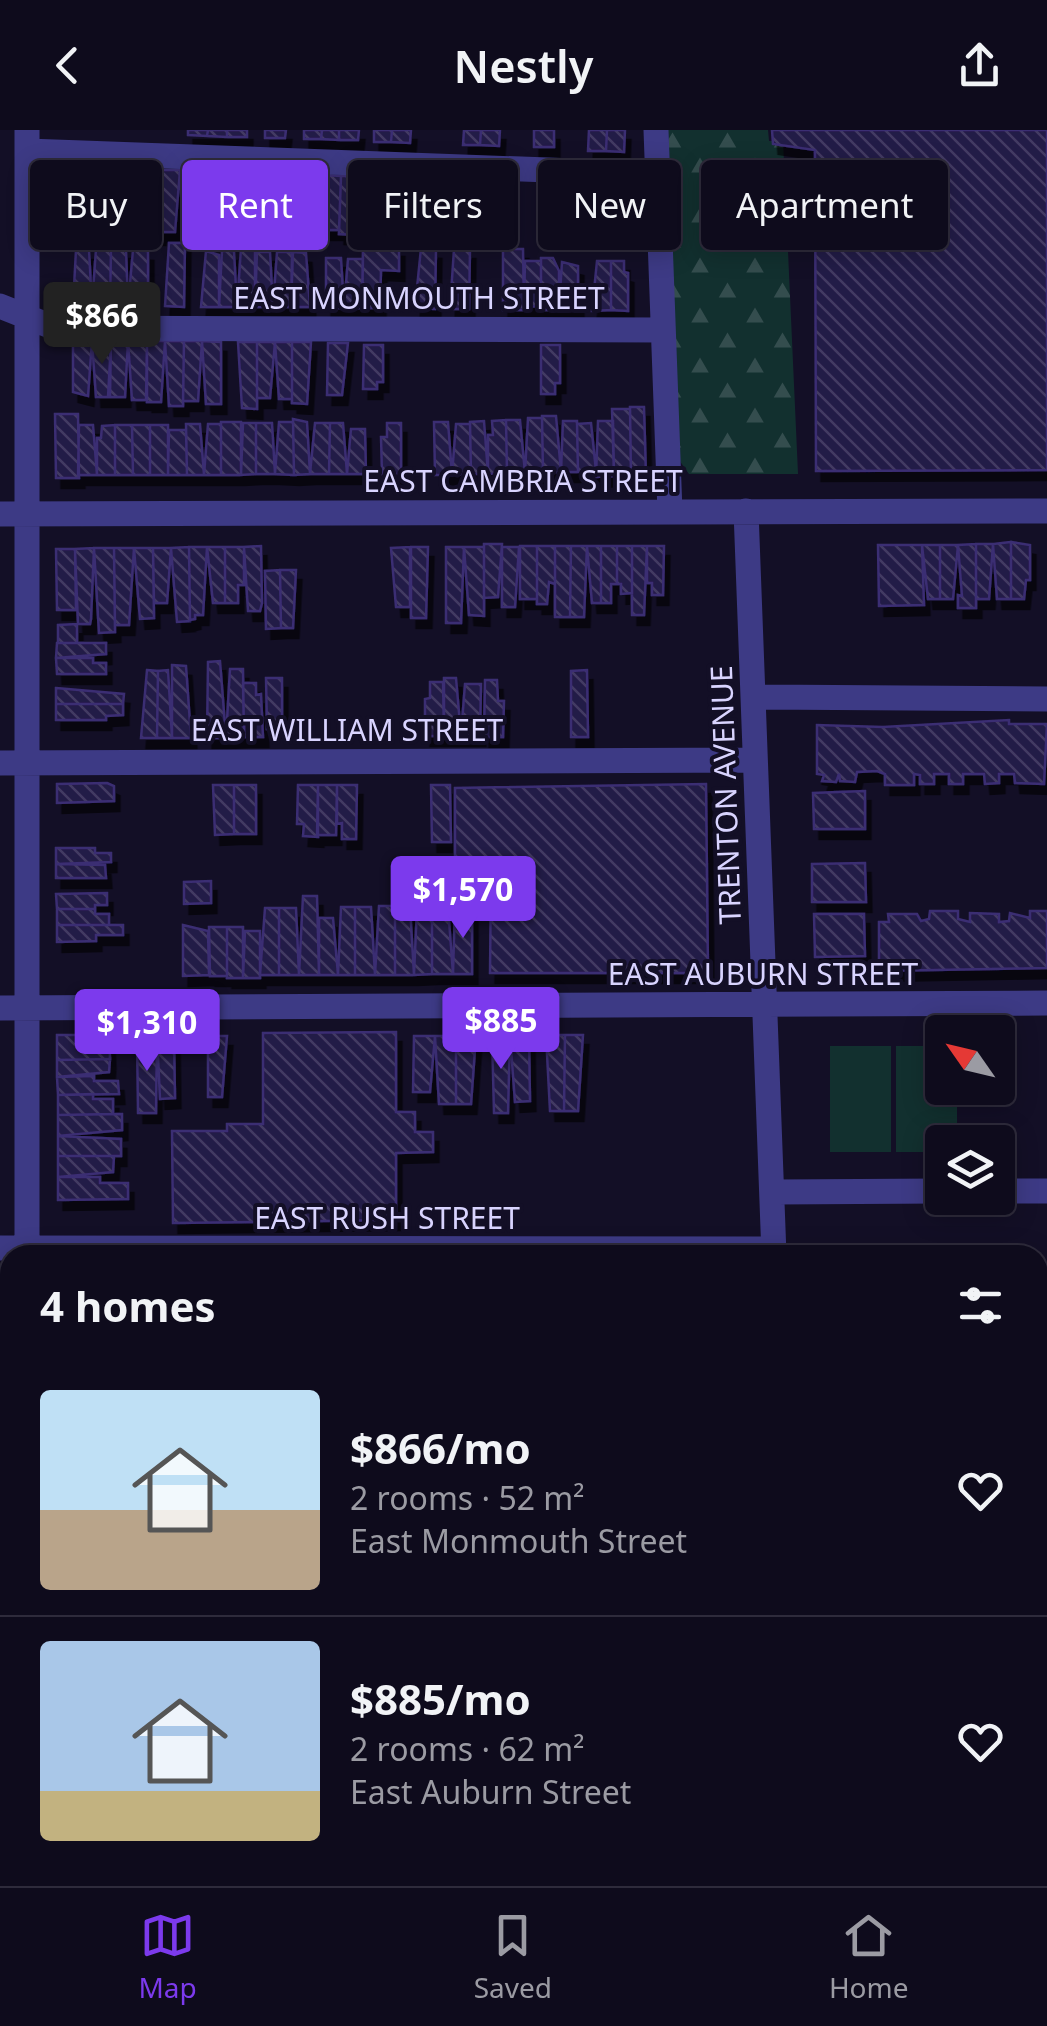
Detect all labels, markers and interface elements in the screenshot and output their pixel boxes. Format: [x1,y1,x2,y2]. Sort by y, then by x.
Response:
text: Nestly [454,35,593,96]
icon: back [40,38,95,93]
icon: share [952,38,1007,93]
chip: Buy [30,160,162,250]
chip: Rent [182,160,328,250]
chip: Filters [348,160,518,250]
chip: New [538,160,681,250]
chip: Apartment [701,160,948,250]
street label: EAST MONMOUTH STREET [233,277,605,318]
pin: $866 [43,282,161,367]
text: $866 [65,293,139,336]
street label: EAST CAMBRIA STREET [363,460,683,501]
street label: TRENTON AVENUE [700,665,750,925]
street label: EAST WILLIAM STREET [191,709,504,750]
pin: $1,570 [382,856,544,941]
text: $1,570 [413,867,513,910]
street label: EAST AUBURN STREET [608,953,919,994]
pin: $885 [442,987,560,1072]
pin: $1,310 [66,989,228,1074]
text: $885 [464,998,538,1041]
text: $1,310 [97,1000,197,1043]
north arrow [925,1015,1015,1105]
map controls [925,1015,1015,1215]
button: layers [925,1125,1015,1215]
street label: EAST RUSH STREET [254,1197,520,1238]
text: 4 homes [40,1277,216,1334]
icon: filters [953,1278,1008,1333]
text: $866/mo [350,1419,531,1476]
icon: home [120,1430,240,1550]
icon: heart [953,1463,1008,1518]
text: 2 rooms · 52 m² [350,1476,584,1519]
text: East Monmouth Street [350,1519,687,1562]
text: $885/mo [350,1670,531,1727]
icon: home [120,1681,240,1801]
icon: heart [953,1714,1008,1769]
text: 2 rooms · 62 m² [350,1727,584,1770]
text: East Auburn Street [350,1770,631,1813]
tab: Map [138,1908,197,2006]
tab: Saved [474,1908,552,2006]
tab: Home [829,1908,909,2006]

